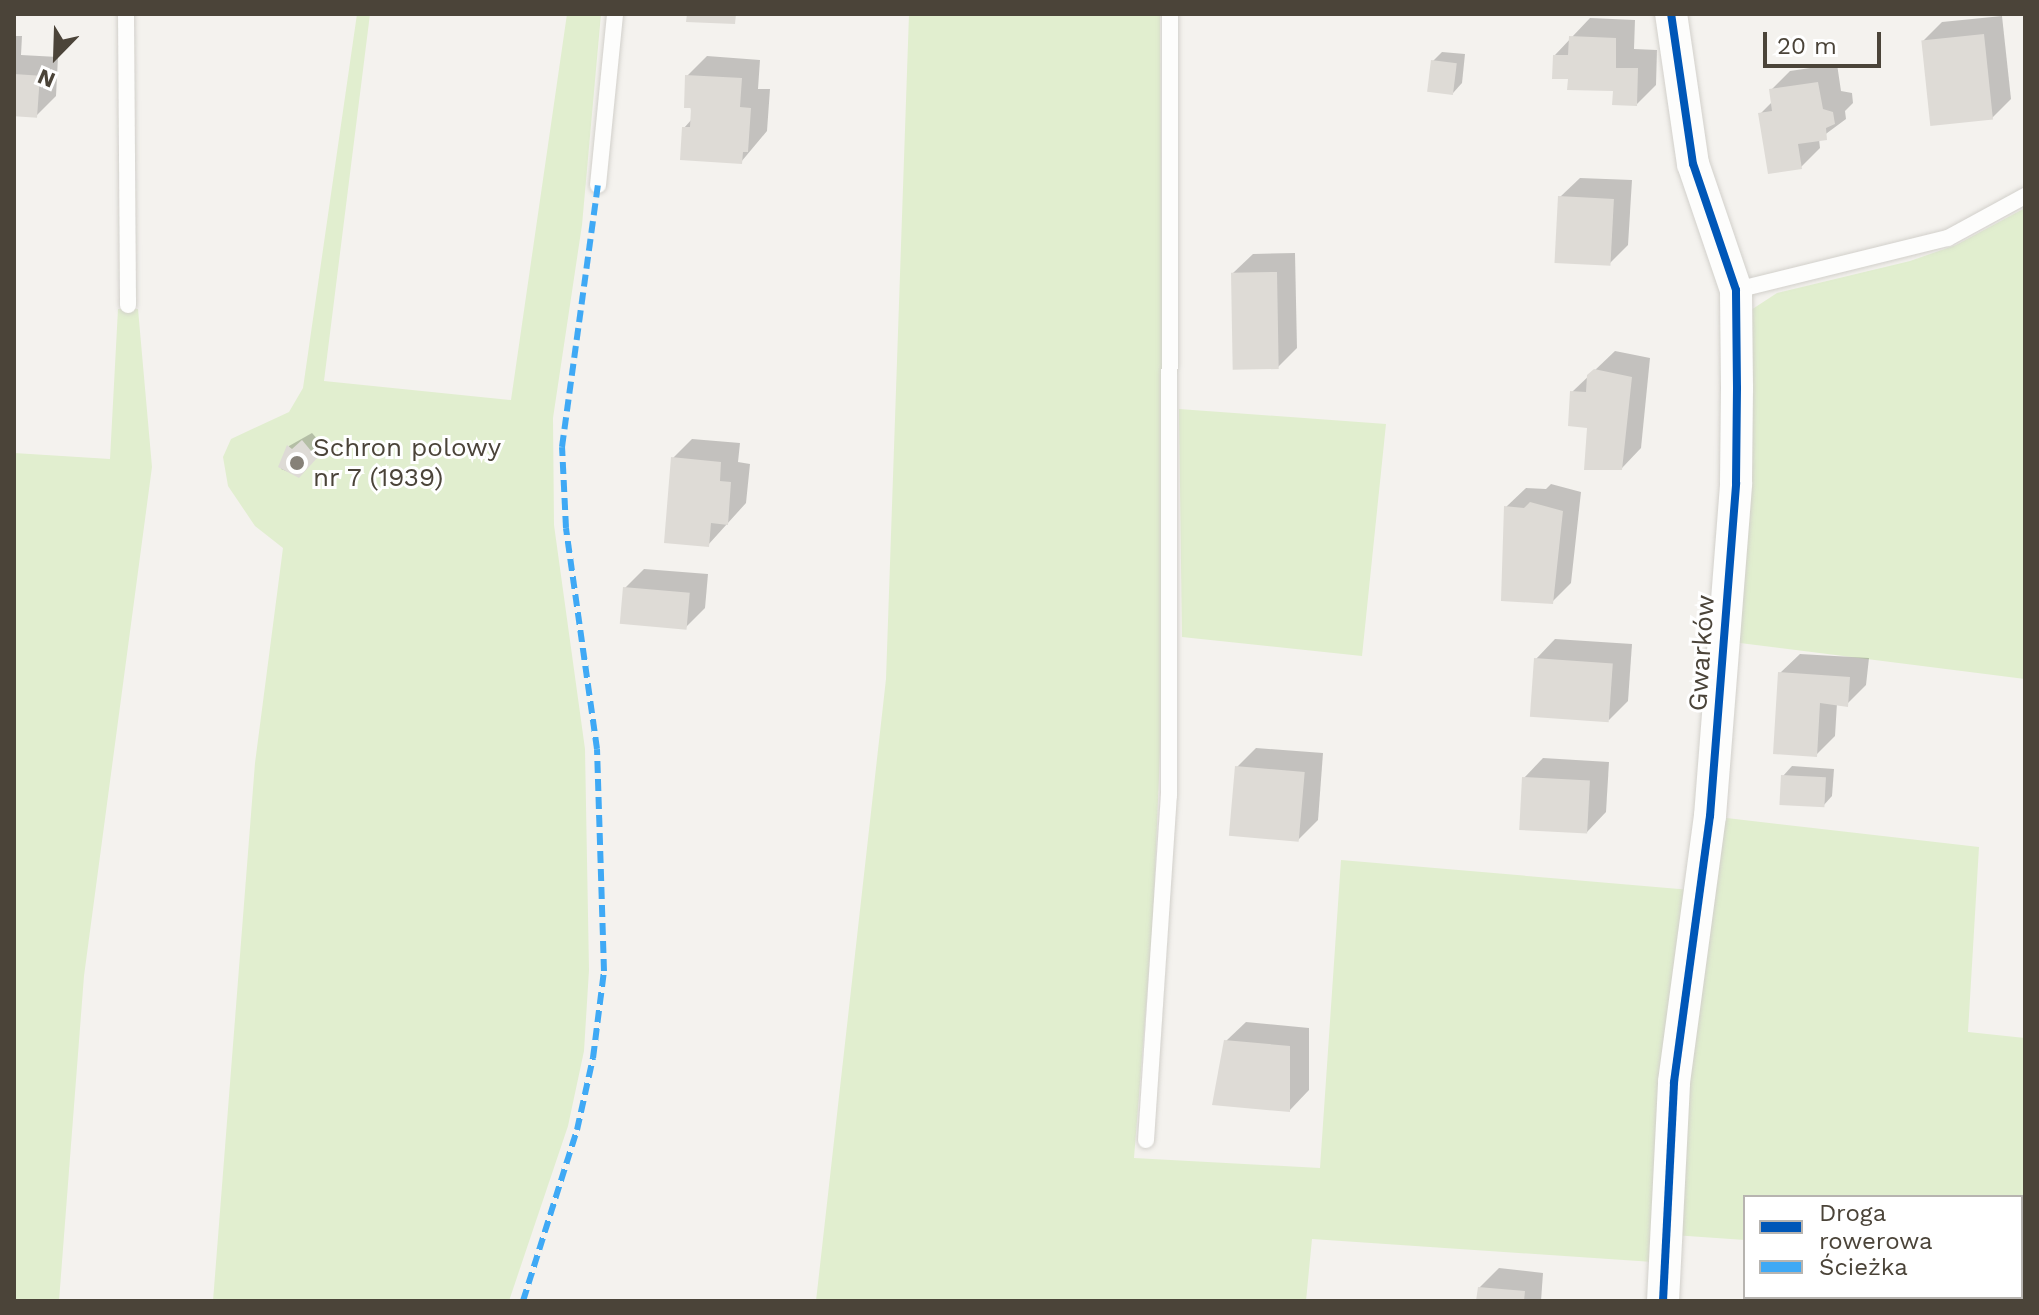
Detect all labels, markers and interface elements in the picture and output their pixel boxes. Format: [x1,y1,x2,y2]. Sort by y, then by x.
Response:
north arrow [16,16,96,96]
scale bar [1767,16,1885,66]
text: 20 m [1777,32,1837,60]
text: N [34,64,59,93]
place label: Schron polowy nr 7 (1939) [313,432,501,494]
marker: Schron polowy nr 7 (1939) [288,454,306,472]
street label: Gwarków [1682,594,1722,712]
legend [1743,1195,2023,1299]
text: Droga rowerowa [1819,1199,1933,1255]
text: Ścieżka [1819,1253,1908,1281]

